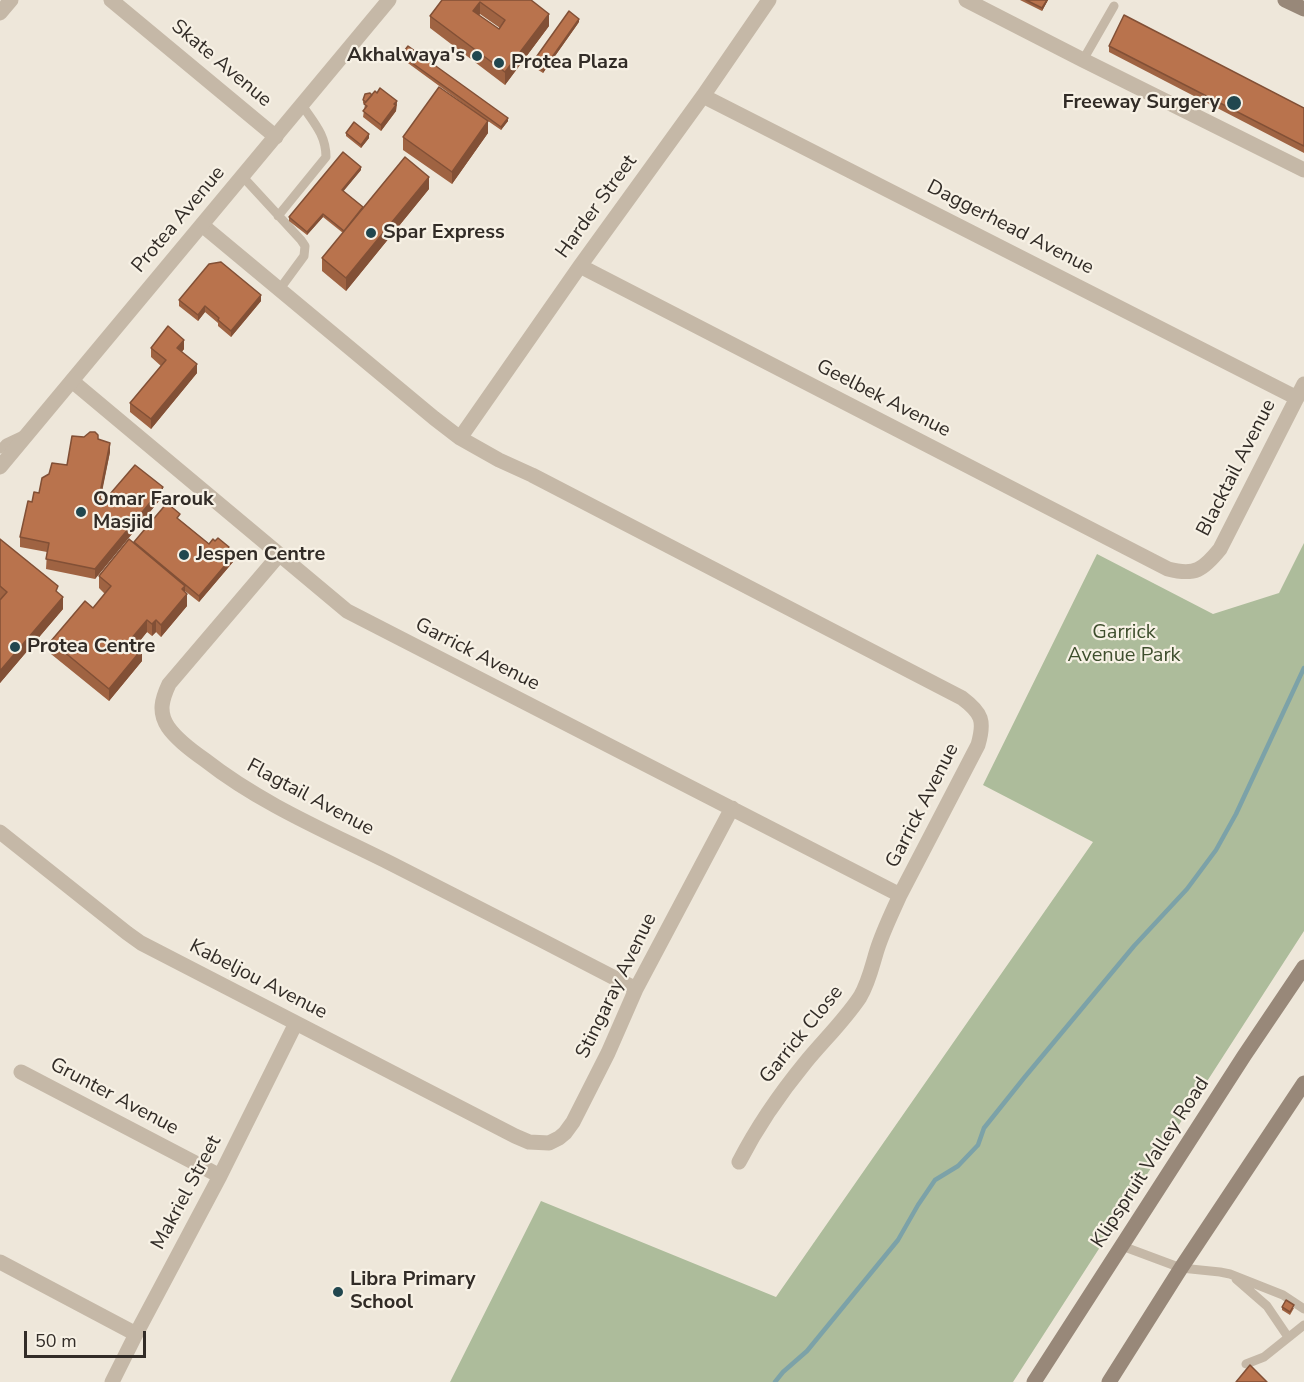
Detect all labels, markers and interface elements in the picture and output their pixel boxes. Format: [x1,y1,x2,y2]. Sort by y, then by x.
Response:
street label: Skate Avenue [166,15,276,113]
place label: Akhalwaya's [347,44,465,68]
marker: Akhalwaya's [470,49,484,63]
place label: Protea Plaza [511,51,628,75]
marker: Protea Plaza [492,56,506,70]
place label: Freeway Surgery [1062,91,1220,115]
marker: Freeway Surgery [1225,94,1243,112]
street label: Harder Street [551,151,643,263]
street label: Protea Avenue [127,162,231,278]
street label: Daggerhead Avenue [923,176,1097,280]
place label: Spar Express [383,221,505,245]
marker: Spar Express [364,226,378,240]
street label: Geelbek Avenue [812,355,954,443]
street label: Blacktail Avenue [1192,396,1282,540]
place label: Omar Farouk Masjid [93,488,214,535]
marker: Omar Farouk Masjid [74,505,88,519]
place label: Jespen Centre [196,543,325,567]
marker: Jespen Centre [177,548,191,562]
street label: Garrick Avenue [411,613,543,697]
park label: Garrick Avenue Park [1067,621,1181,668]
place label: Protea Centre [27,635,155,659]
marker: Protea Centre [8,640,22,654]
street label: Garrick Avenue [881,740,965,872]
street label: Flagtail Avenue [242,754,378,842]
street label: Stingaray Avenue [571,909,663,1063]
street label: Kabeljou Avenue [185,935,331,1025]
street label: Garrick Close [755,981,849,1089]
street label: Grunter Avenue [46,1053,182,1141]
street label: Klipspruit Valley Road [1087,1073,1215,1253]
street label: Makriel Street [147,1132,227,1254]
place label: Libra Primary School [350,1268,476,1315]
marker: Libra Primary School [331,1285,345,1299]
scale bar [27,1319,148,1357]
text: 50 m [35,1329,77,1353]

